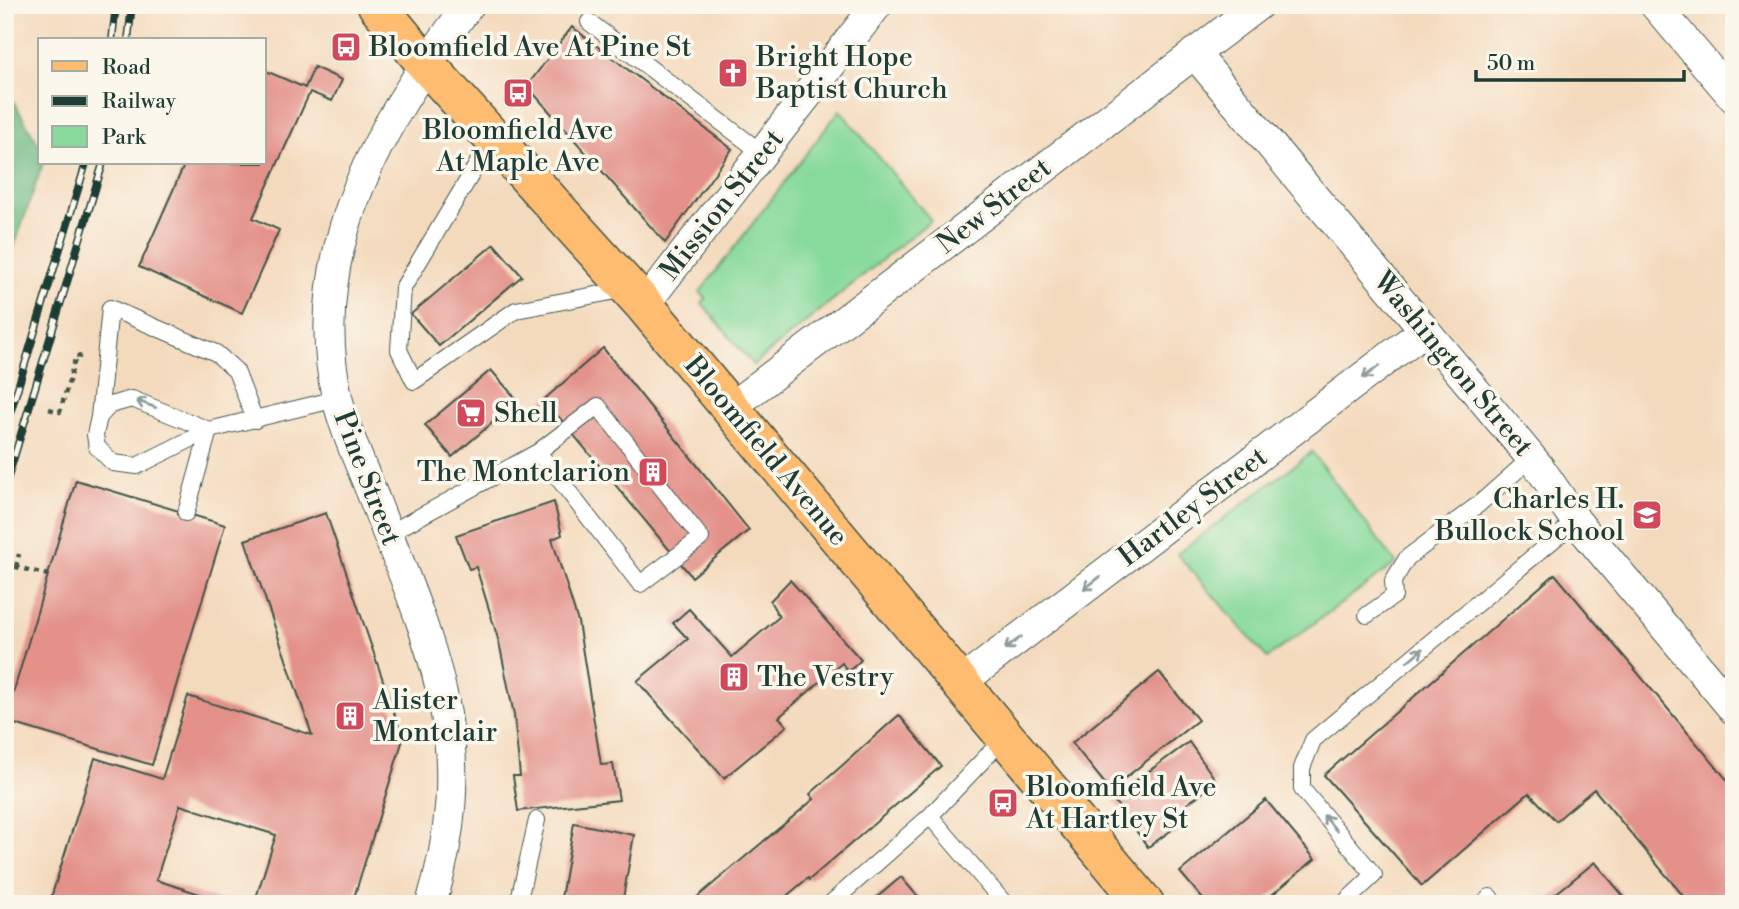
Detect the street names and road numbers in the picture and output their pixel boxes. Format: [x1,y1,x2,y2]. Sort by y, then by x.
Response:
street label: Mission Street [652,122,792,287]
street label: New Street [930,150,1058,262]
street label: Washington Street [1365,264,1541,464]
street label: Bloomfield Avenue [676,348,856,553]
street label: Pine Street [325,406,409,550]
street label: Hartley Street [1112,440,1274,574]

